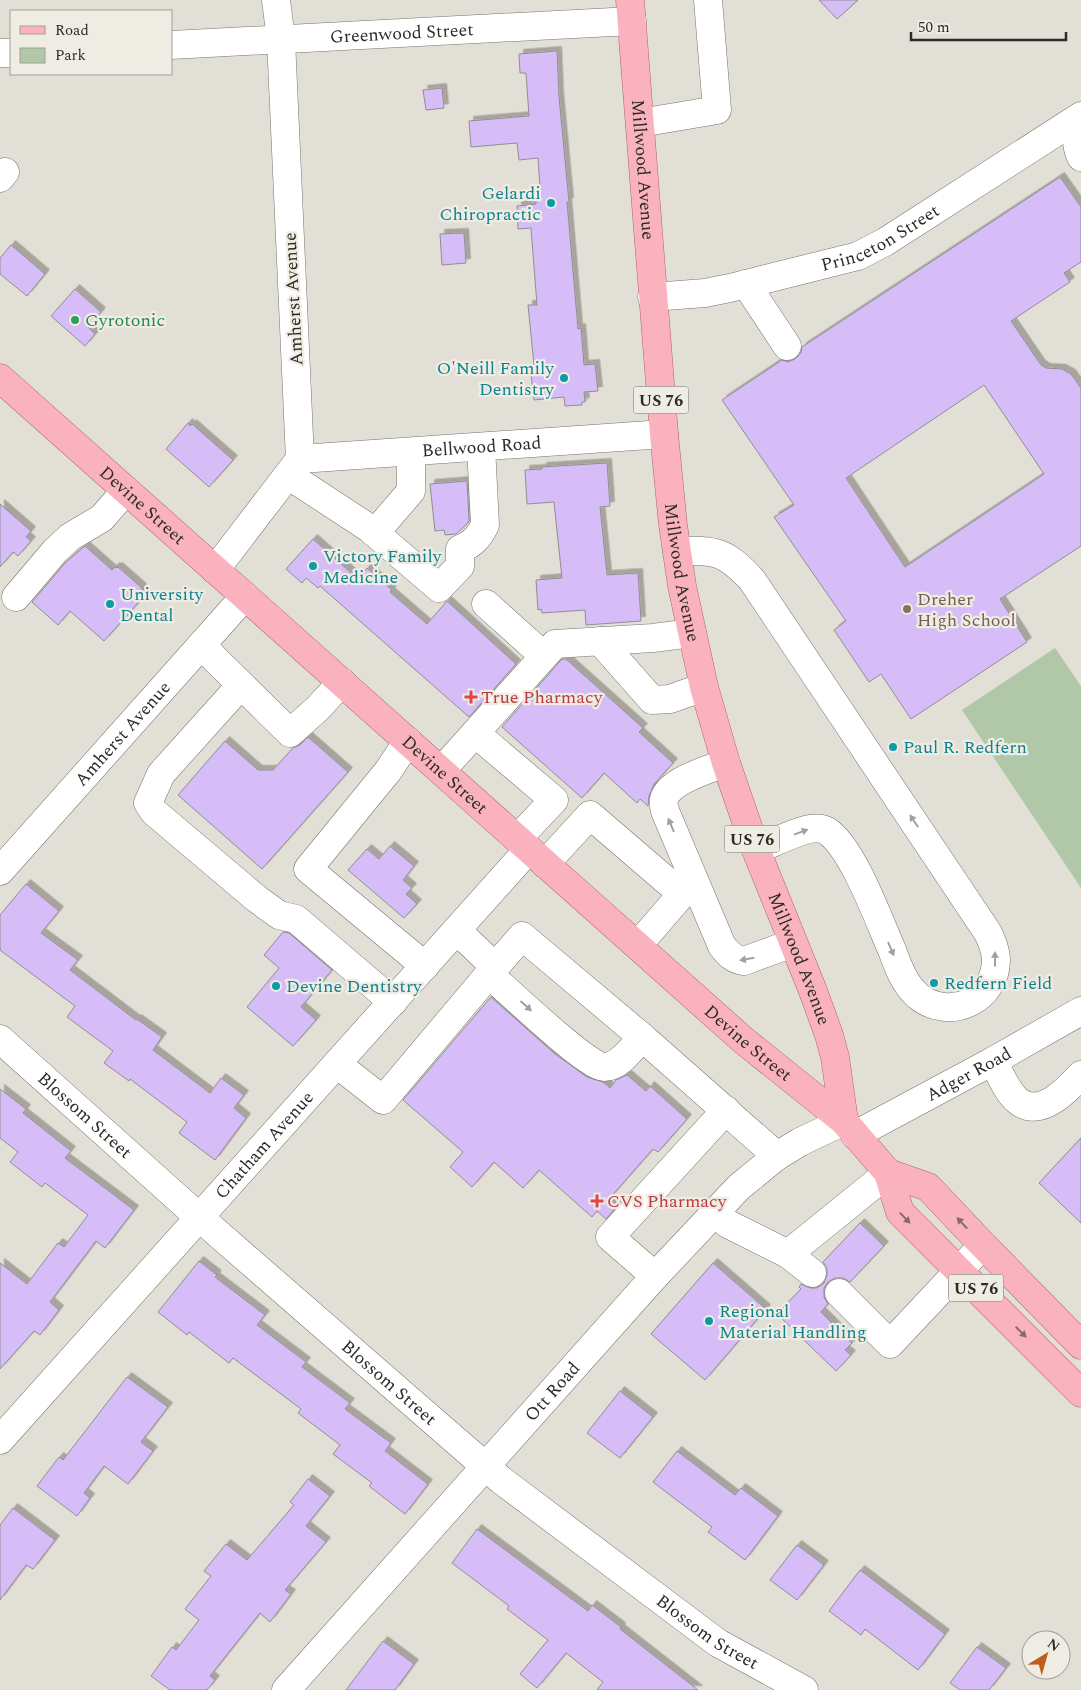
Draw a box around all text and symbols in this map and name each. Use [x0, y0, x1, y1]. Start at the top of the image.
legend [10, 10, 172, 75]
scale bar [911, 10, 1066, 42]
street label: Greenwood Street [329, 16, 474, 51]
text: 50 m [918, 16, 950, 39]
text: Road [55, 19, 89, 42]
text: Park [55, 44, 86, 67]
street label: Millwood Avenue [624, 98, 662, 241]
place label: Gelardi Chiropractic [439, 180, 541, 228]
marker: Gelardi Chiropractic [545, 197, 557, 209]
street label: Princeton Street [818, 197, 945, 279]
street label: Amherst Avenue [277, 232, 310, 366]
place label: Gyrotonic [85, 307, 165, 334]
marker: Gyrotonic [69, 314, 81, 326]
place label: O'Neill Family Dentistry [437, 355, 555, 403]
marker: O'Neill Family Dentistry [558, 372, 570, 384]
road number: US 76 [634, 386, 688, 414]
street label: Bellwood Road [421, 429, 542, 465]
street label: Devine Street [93, 459, 192, 551]
street label: Millwood Avenue [657, 502, 707, 645]
place label: Victory Family Medicine [323, 543, 443, 591]
marker: Victory Family Medicine [307, 560, 319, 572]
place label: University Dental [120, 581, 205, 629]
place label: Dreher High School [917, 586, 1016, 634]
marker: University Dental [104, 598, 116, 610]
marker: Dreher High School [901, 603, 913, 615]
street label: Amherst Avenue [68, 675, 177, 793]
place label: True Pharmacy [481, 684, 604, 711]
marker: True Pharmacy [465, 691, 477, 703]
street label: Devine Street [395, 729, 494, 821]
place label: Paul R. Redfern [903, 734, 1027, 761]
marker: Paul R. Redfern [887, 741, 899, 753]
one-way arrow [909, 814, 919, 827]
one-way arrow [667, 817, 675, 832]
road number: US 76 [724, 826, 780, 852]
one-way arrow [794, 828, 809, 835]
street label: Millwood Avenue [761, 888, 837, 1029]
one-way arrow [888, 942, 896, 956]
one-way arrow [991, 951, 999, 967]
one-way arrow [740, 955, 755, 963]
place label: Redfern Field [944, 970, 1052, 997]
place label: Devine Dentistry [286, 973, 423, 1000]
marker: Redfern Field [928, 977, 940, 989]
marker: Devine Dentistry [270, 980, 282, 992]
street label: Devine Street [698, 998, 798, 1088]
one-way arrow [519, 1000, 531, 1012]
street label: Adger Road [921, 1040, 1017, 1109]
street label: Blossom Street [31, 1066, 138, 1165]
street label: Chatham Avenue [209, 1085, 320, 1205]
place label: CVS Pharmacy [607, 1188, 728, 1215]
marker: CVS Pharmacy [591, 1195, 603, 1207]
one-way arrow [899, 1212, 911, 1224]
one-way arrow [956, 1217, 968, 1229]
road number: US 76 [948, 1275, 1004, 1302]
place label: Regional Material Handling [719, 1298, 867, 1346]
marker: Regional Material Handling [703, 1315, 715, 1327]
one-way arrow [1015, 1326, 1027, 1338]
street label: Blossom Street [335, 1334, 442, 1432]
street label: Ott Road [518, 1356, 587, 1428]
street label: Blossom Street [650, 1588, 763, 1677]
north arrow [1021, 1630, 1071, 1680]
text: N [1043, 1633, 1064, 1657]

